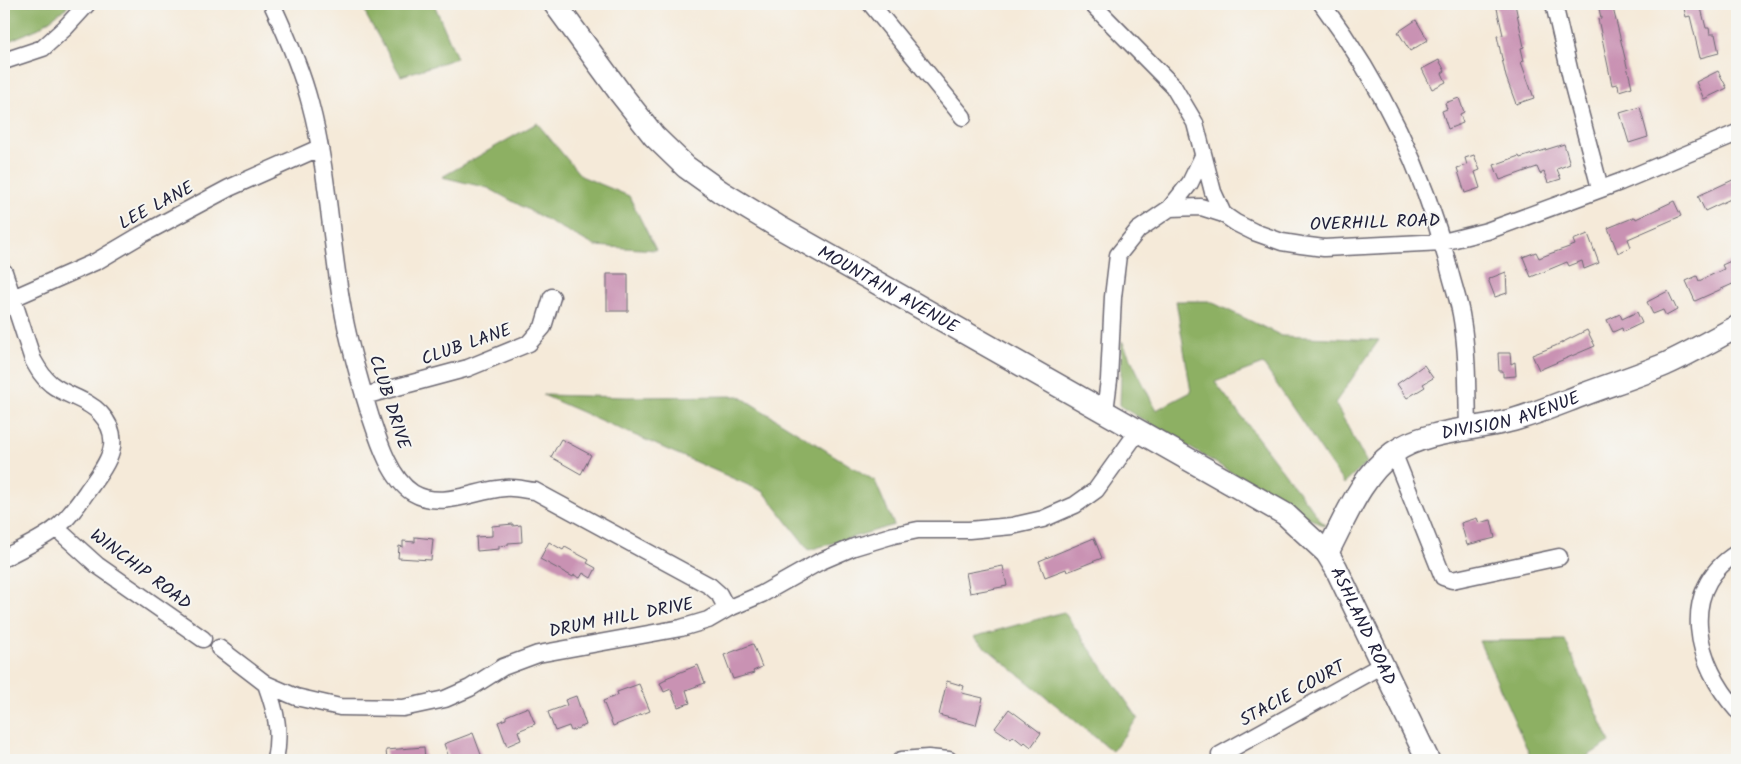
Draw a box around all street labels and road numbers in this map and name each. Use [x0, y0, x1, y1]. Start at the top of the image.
street label: LEE LANE [114, 174, 200, 238]
street label: OVERHILL ROAD [1309, 207, 1441, 240]
street label: MOUNTAIN AVENUE [812, 239, 964, 342]
street label: CLUB LANE [418, 316, 516, 374]
street label: CLUB DRIVE [360, 351, 418, 454]
street label: DIVISION AVENUE [1439, 384, 1585, 449]
street label: WINCHIP ROAD [83, 522, 198, 619]
street label: ASHLAND ROAD [1322, 562, 1403, 691]
street label: DRUM HILL DRIVE [547, 590, 696, 647]
street label: STACIE COURT [1235, 653, 1352, 735]

